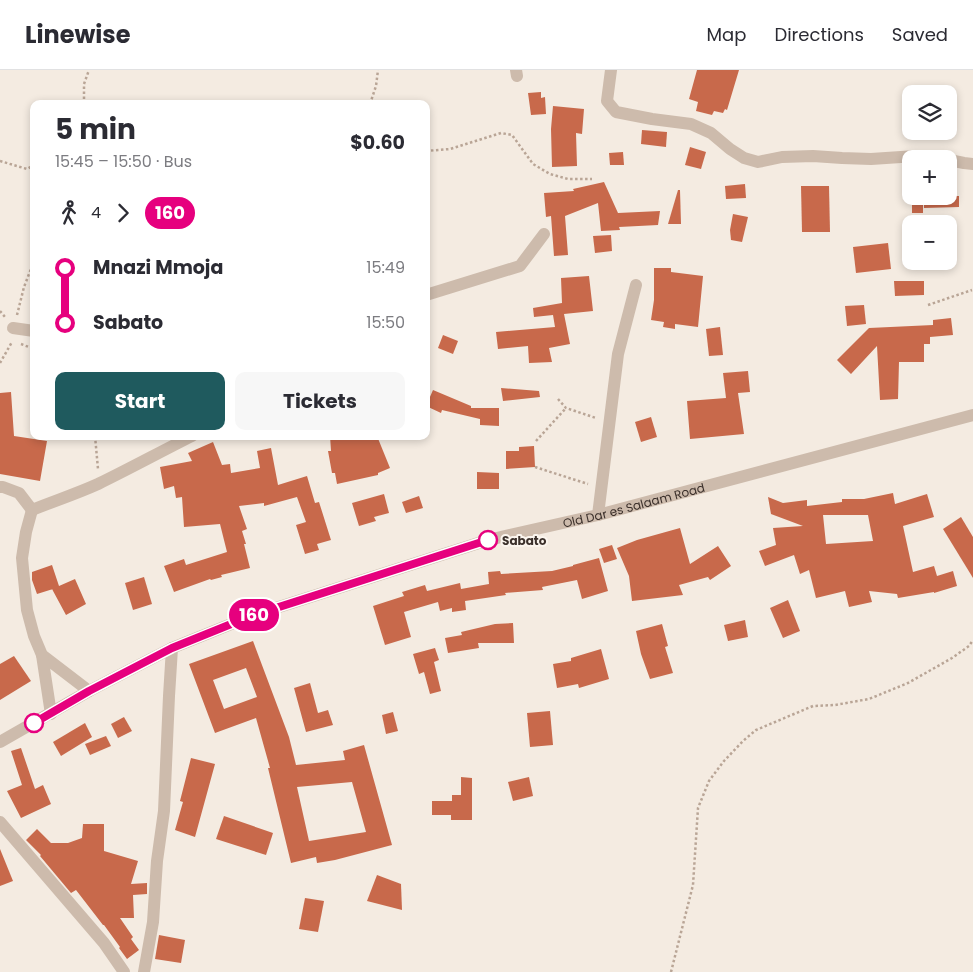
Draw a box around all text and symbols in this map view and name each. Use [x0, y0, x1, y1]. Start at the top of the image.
text: Linewise [25, 18, 131, 51]
text: Map [707, 22, 746, 47]
text: Directions [774, 22, 864, 47]
text: Saved [892, 22, 948, 47]
map controls [902, 85, 957, 270]
button: layers [902, 85, 957, 140]
text: 5 min [55, 110, 136, 149]
text: $0.60 [350, 129, 405, 156]
text: 15:45 – 15:50 · Bus [55, 150, 192, 173]
button: + [902, 150, 957, 205]
icon: walk [55, 199, 83, 227]
icon: forward [109, 199, 137, 227]
text: 160 [155, 200, 185, 225]
text: 4 [91, 201, 101, 224]
button: − [902, 215, 957, 270]
text: Mnazi Mmoja [93, 254, 223, 281]
text: 15:49 [366, 256, 405, 279]
text: Sabato [93, 309, 163, 336]
text: 15:50 [366, 311, 405, 334]
button: Start [55, 372, 225, 430]
button: Tickets [235, 372, 405, 430]
street label: Old Dar es Salaam Road [561, 478, 707, 531]
marker: Sabato [478, 530, 498, 550]
place label: Sabato [502, 532, 547, 549]
line badge: 160 [225, 599, 283, 631]
text: 160 [239, 602, 269, 627]
unlabelled marker [24, 713, 44, 733]

